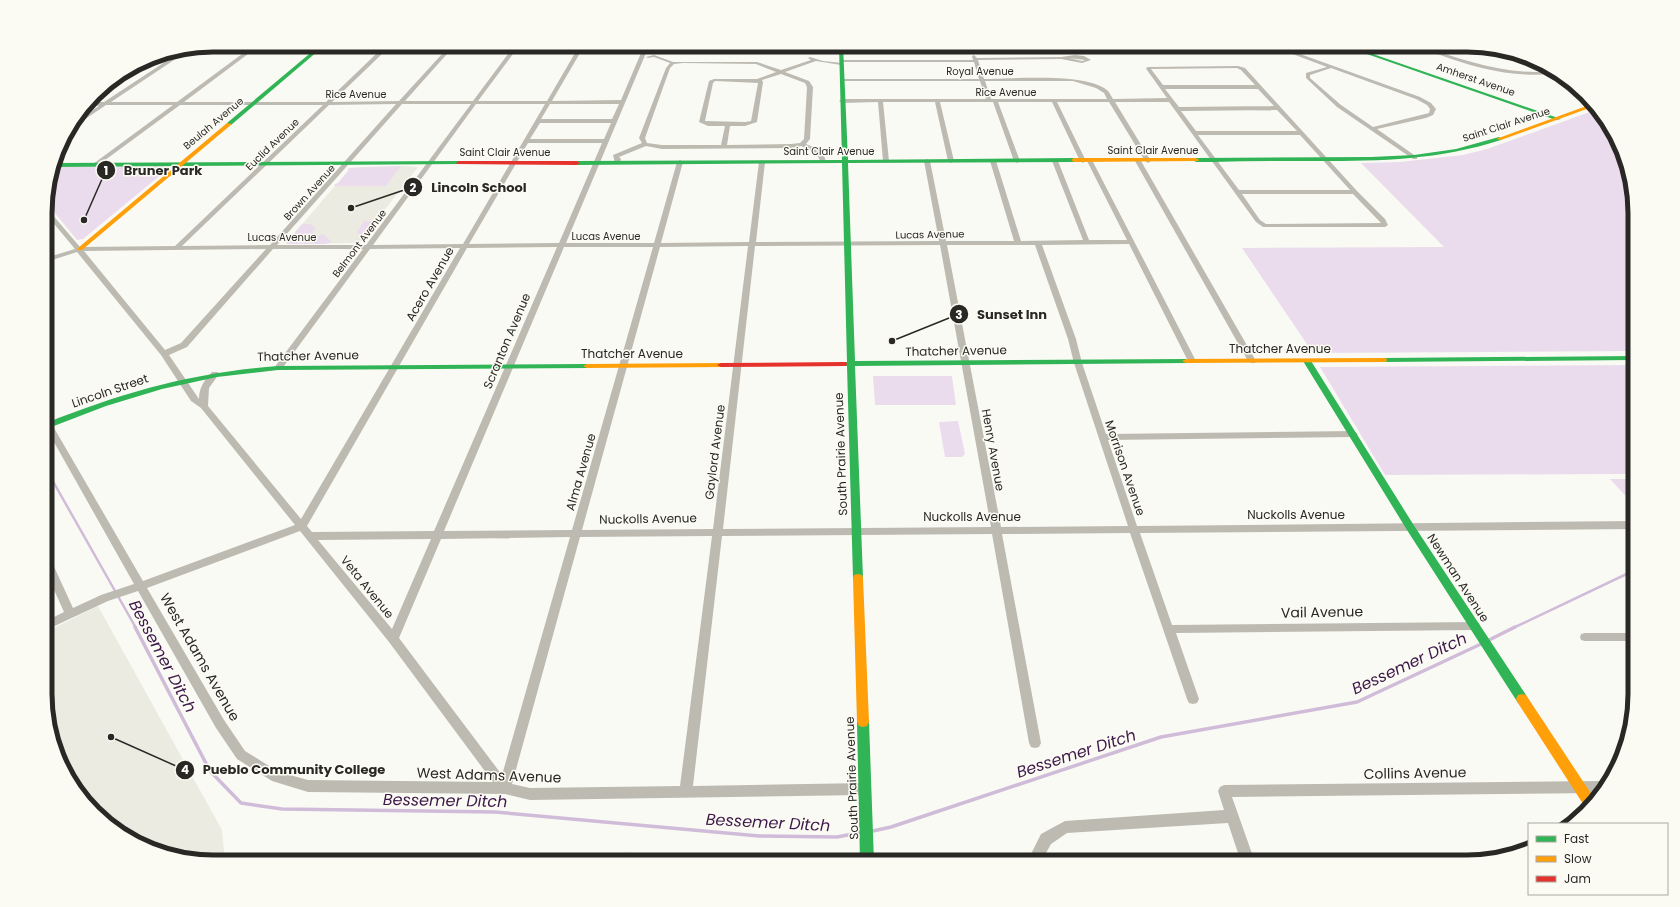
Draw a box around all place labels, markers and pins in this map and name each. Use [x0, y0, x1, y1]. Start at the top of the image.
callout: Bruner Park [96, 158, 210, 183]
callout: Lincoln School [403, 175, 534, 200]
callout: Sunset Inn [949, 302, 1055, 327]
callout: Pueblo Community College [175, 757, 394, 782]

